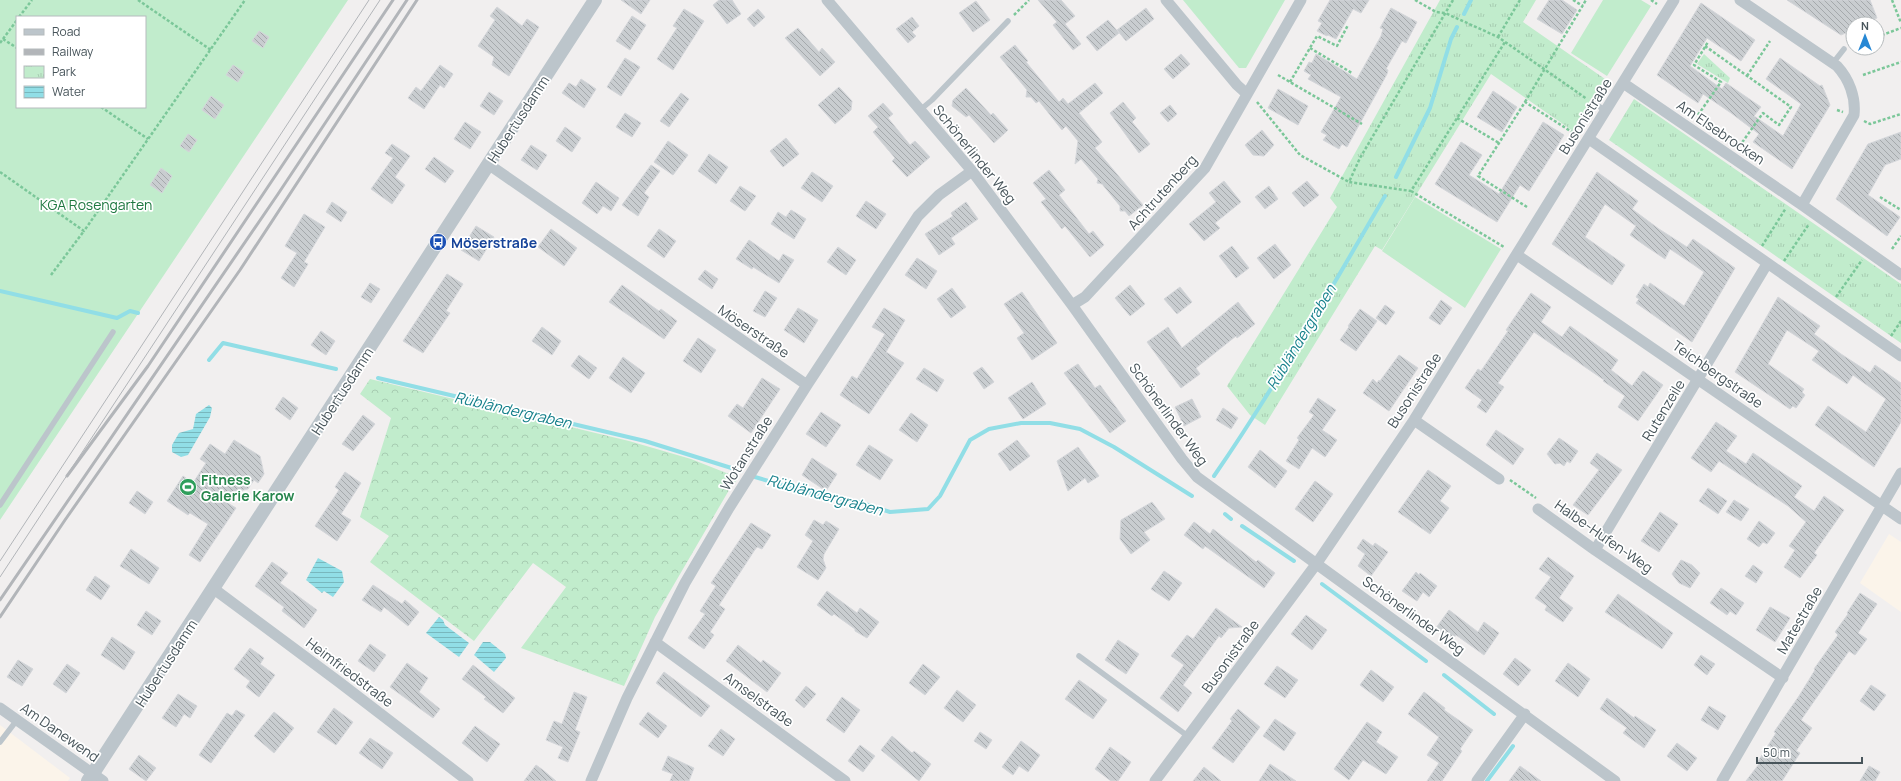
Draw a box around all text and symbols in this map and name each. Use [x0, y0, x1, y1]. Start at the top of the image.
legend [16, 16, 146, 108]
north arrow [1845, 16, 1885, 56]
text: N [1861, 18, 1869, 33]
text: Road [52, 23, 80, 40]
text: Railway [52, 43, 94, 60]
text: Park [52, 63, 77, 80]
street label: Hubertusdamm [483, 72, 553, 166]
street label: Busonistraße [1554, 74, 1616, 158]
text: Water [52, 83, 86, 100]
street label: Am Elsebrocken [1673, 95, 1769, 169]
street label: Schönerlinder Weg [929, 100, 1021, 208]
street label: Achtrutenberg [1123, 150, 1201, 234]
park label: KGA Rosengarten [40, 195, 152, 214]
bus stop icon: Möserstraße [428, 232, 448, 252]
place label: Möserstraße [451, 233, 537, 252]
water label: Rübländergraben [1261, 280, 1341, 394]
street label: Möserstraße [715, 300, 793, 362]
street label: Teichbergstraße [1669, 336, 1767, 412]
street label: Hubertusdamm [307, 344, 377, 438]
street label: Busonistraße [1383, 349, 1445, 431]
street label: Schönerlinder Weg [1125, 359, 1213, 469]
street label: Rutenzeile [1637, 376, 1689, 444]
water label: Rübländergraben [452, 386, 575, 434]
street label: Wotanstraße [716, 412, 776, 494]
water label: Rübländergraben [765, 469, 886, 521]
place label: Fitness Galerie Karow [201, 470, 295, 505]
sports icon: Fitness Galerie Karow [178, 477, 198, 497]
street label: Halbe-Hufen-Weg [1551, 495, 1657, 577]
street label: Schönerlinder Weg [1359, 571, 1469, 659]
street label: Matestraße [1772, 583, 1826, 657]
street label: Hubertusdamm [131, 616, 201, 710]
street label: Busonistraße [1197, 616, 1263, 696]
street label: Heimfriedstraße [302, 633, 398, 711]
street label: Amselstraße [720, 667, 798, 731]
street label: Am Danewend [17, 698, 103, 766]
scale bar [1757, 739, 1862, 765]
text: 50 m [1763, 744, 1790, 761]

